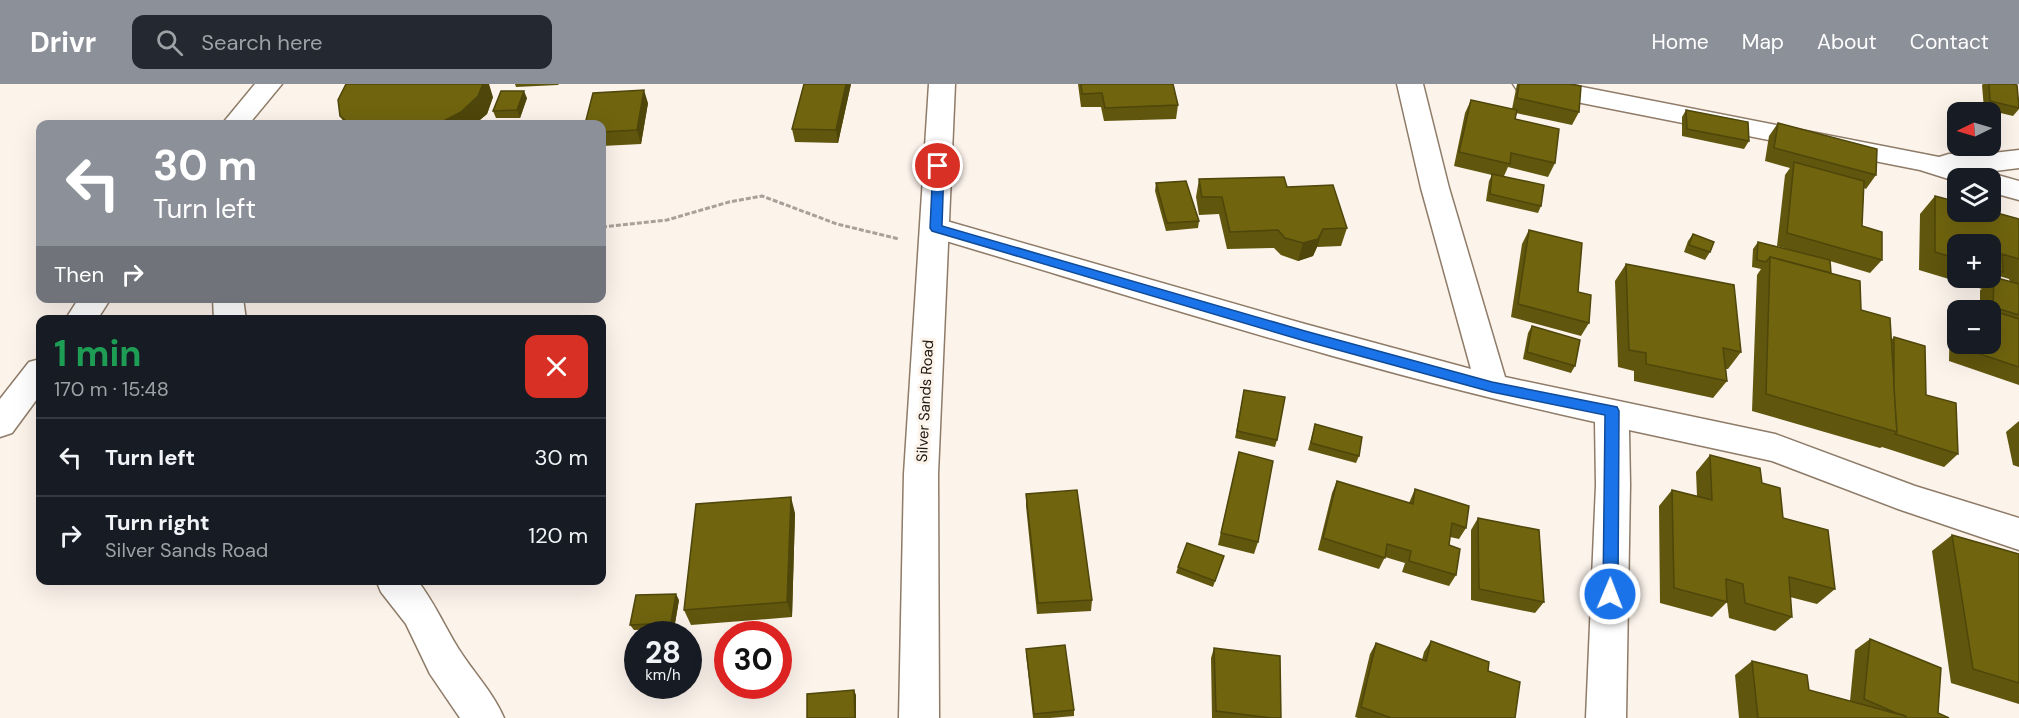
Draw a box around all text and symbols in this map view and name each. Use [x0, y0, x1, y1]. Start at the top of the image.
search box [132, 15, 552, 69]
text: Drivr [30, 24, 96, 61]
icon: search [153, 26, 186, 59]
text: Search here [201, 28, 323, 57]
text: Home [1651, 28, 1709, 56]
text: Map [1742, 28, 1784, 56]
text: About [1817, 28, 1877, 56]
text: Contact [1910, 28, 1989, 56]
north arrow [1947, 102, 2001, 156]
map controls [1947, 102, 2001, 354]
text: 30 m [153, 138, 257, 193]
pin [912, 140, 963, 191]
icon: left [54, 144, 132, 222]
icon: arrive [921, 149, 954, 182]
button: layers [1947, 168, 2001, 222]
text: Turn left [153, 191, 256, 226]
button: + [1947, 234, 2001, 288]
icon: right [116, 258, 149, 291]
text: Then [54, 260, 104, 289]
button: − [1947, 300, 2001, 354]
text: 1 min [54, 330, 142, 377]
button: close [525, 335, 588, 398]
street label: Silver Sands Road [912, 339, 938, 463]
text: 170 m · 15:48 [54, 376, 169, 402]
icon: left [54, 441, 87, 474]
text: Turn left [105, 443, 195, 472]
text: 30 m [534, 443, 588, 472]
text: Turn right [105, 508, 210, 537]
icon: right [54, 519, 87, 552]
text: 120 m [528, 521, 588, 550]
text: Silver Sands Road [105, 537, 268, 563]
position arrow [1578, 562, 1642, 626]
speed limit sign: 30 [714, 621, 792, 699]
text: 28 [645, 633, 681, 672]
text: km/h [645, 665, 681, 685]

